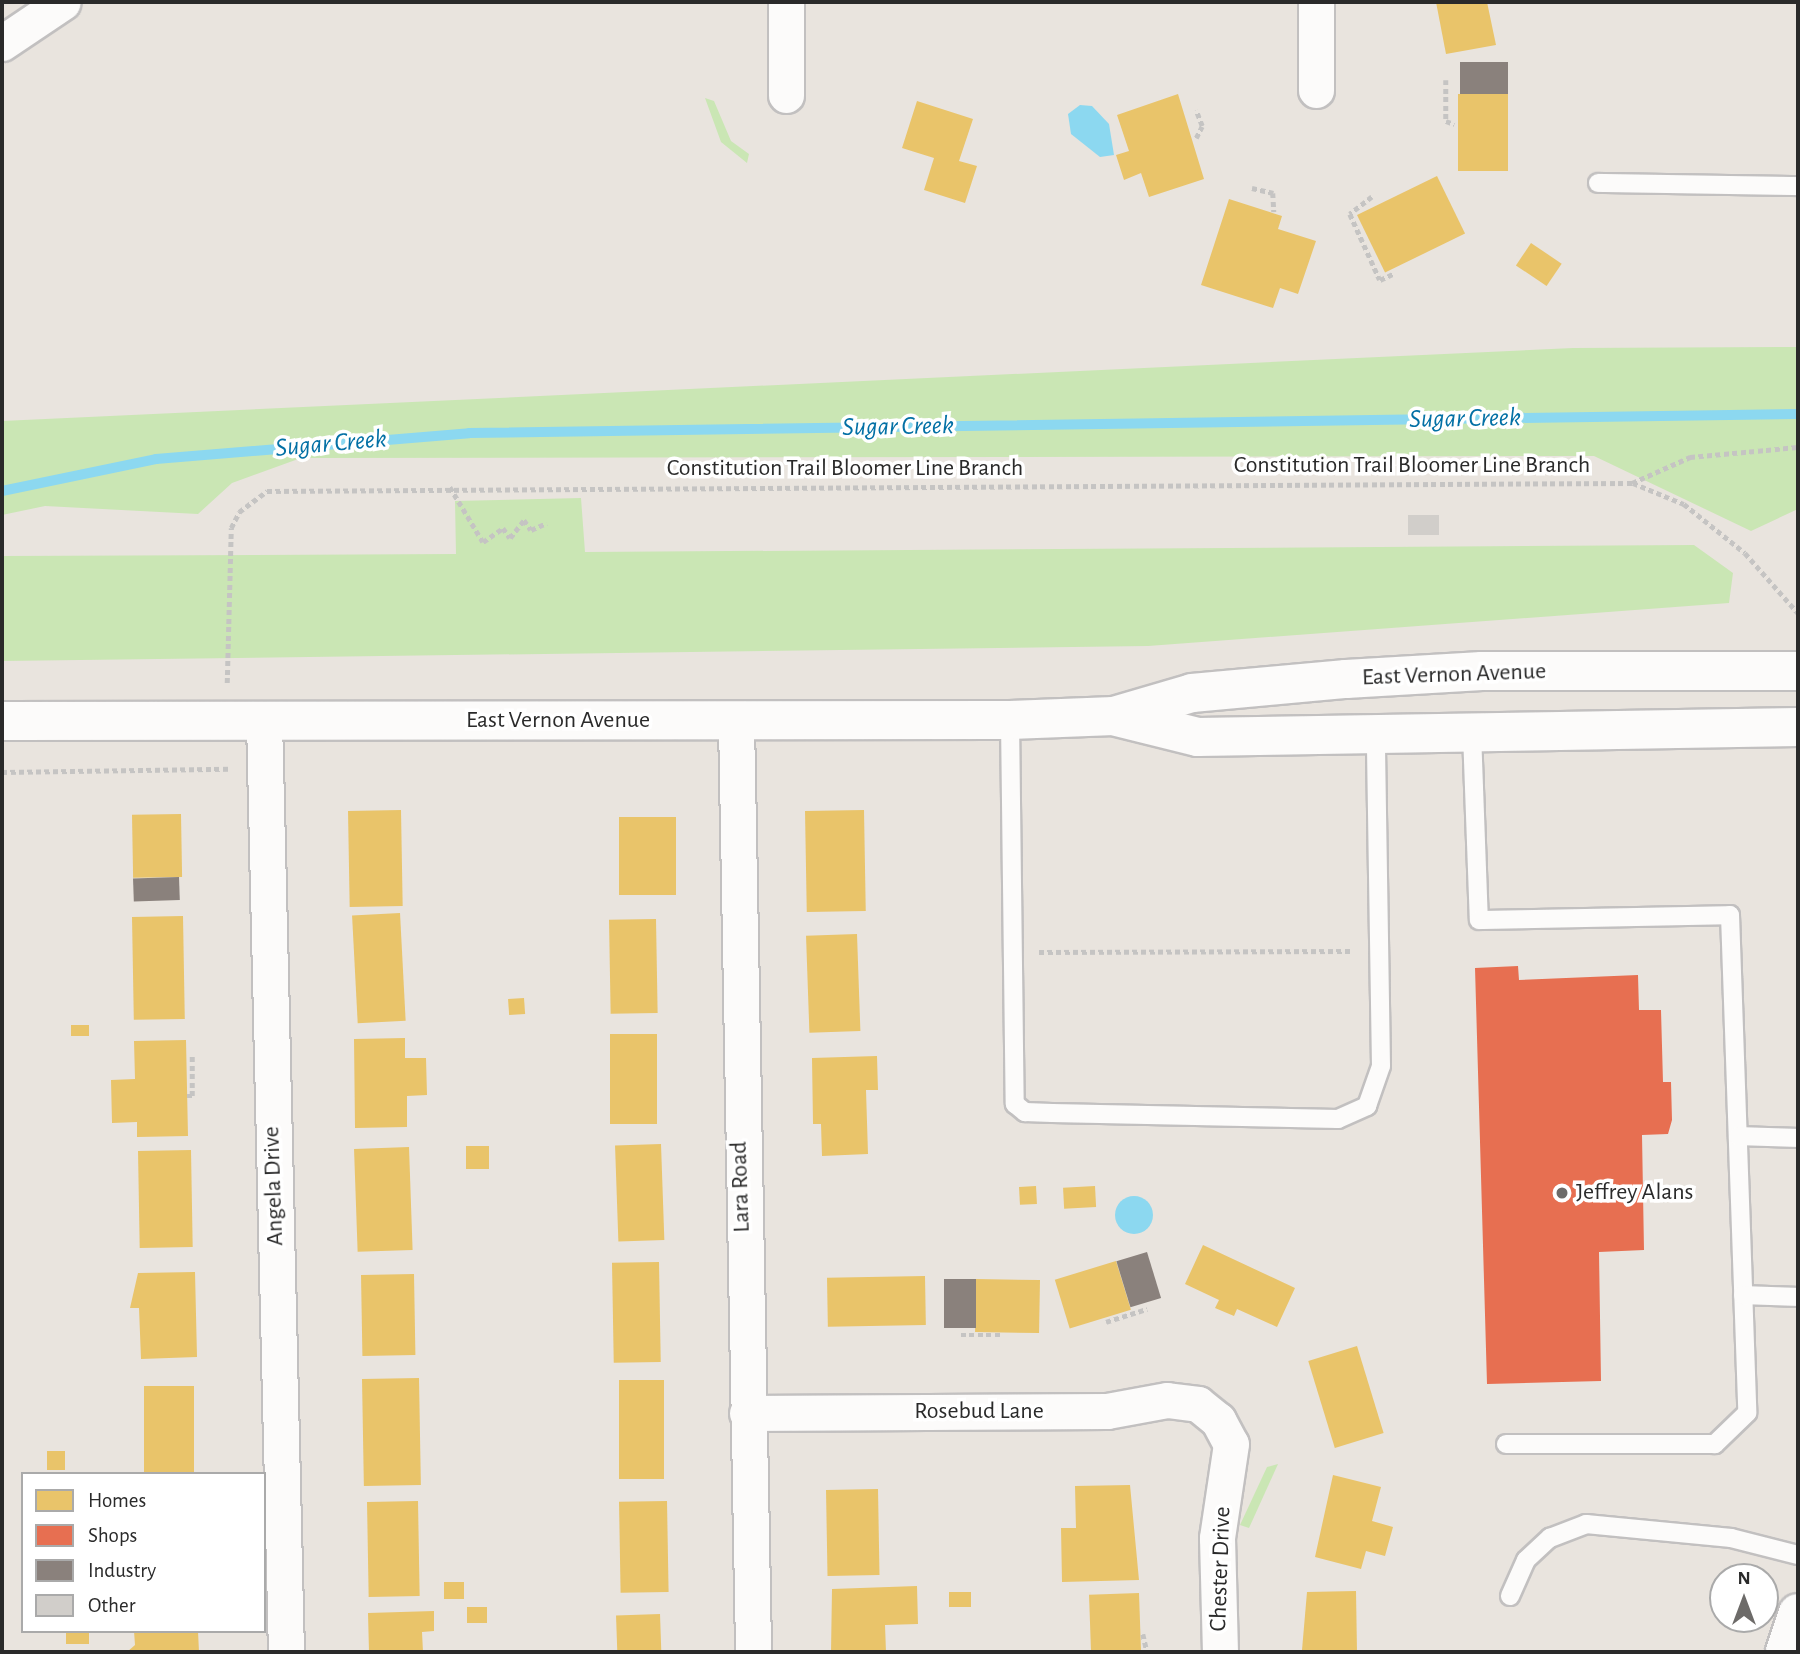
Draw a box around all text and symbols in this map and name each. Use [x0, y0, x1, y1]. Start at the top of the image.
water label: Sugar Creek [1409, 402, 1521, 436]
water label: Sugar Creek [842, 410, 954, 444]
water label: Sugar Creek [274, 424, 388, 464]
street label: Constitution Trail Bloomer Line Branch [1234, 452, 1590, 480]
street label: Constitution Trail Bloomer Line Branch [667, 455, 1023, 483]
street label: East Vernon Avenue [1361, 657, 1547, 693]
street label: East Vernon Avenue [466, 707, 650, 735]
street label: Angela Drive [258, 1126, 290, 1246]
street label: Lara Road [725, 1141, 757, 1233]
place label: Jeffrey Alans [1576, 1179, 1693, 1207]
marker: Jeffrey Alans [1554, 1185, 1570, 1201]
street label: Rosebud Lane [914, 1398, 1044, 1426]
legend [21, 1472, 266, 1633]
text: Homes [88, 1490, 146, 1511]
street label: Chester Drive [1204, 1506, 1238, 1632]
text: Shops [88, 1525, 137, 1546]
text: Industry [88, 1560, 156, 1581]
north arrow [1709, 1563, 1779, 1633]
text: N [1737, 1569, 1751, 1588]
text: Other [88, 1595, 135, 1616]

